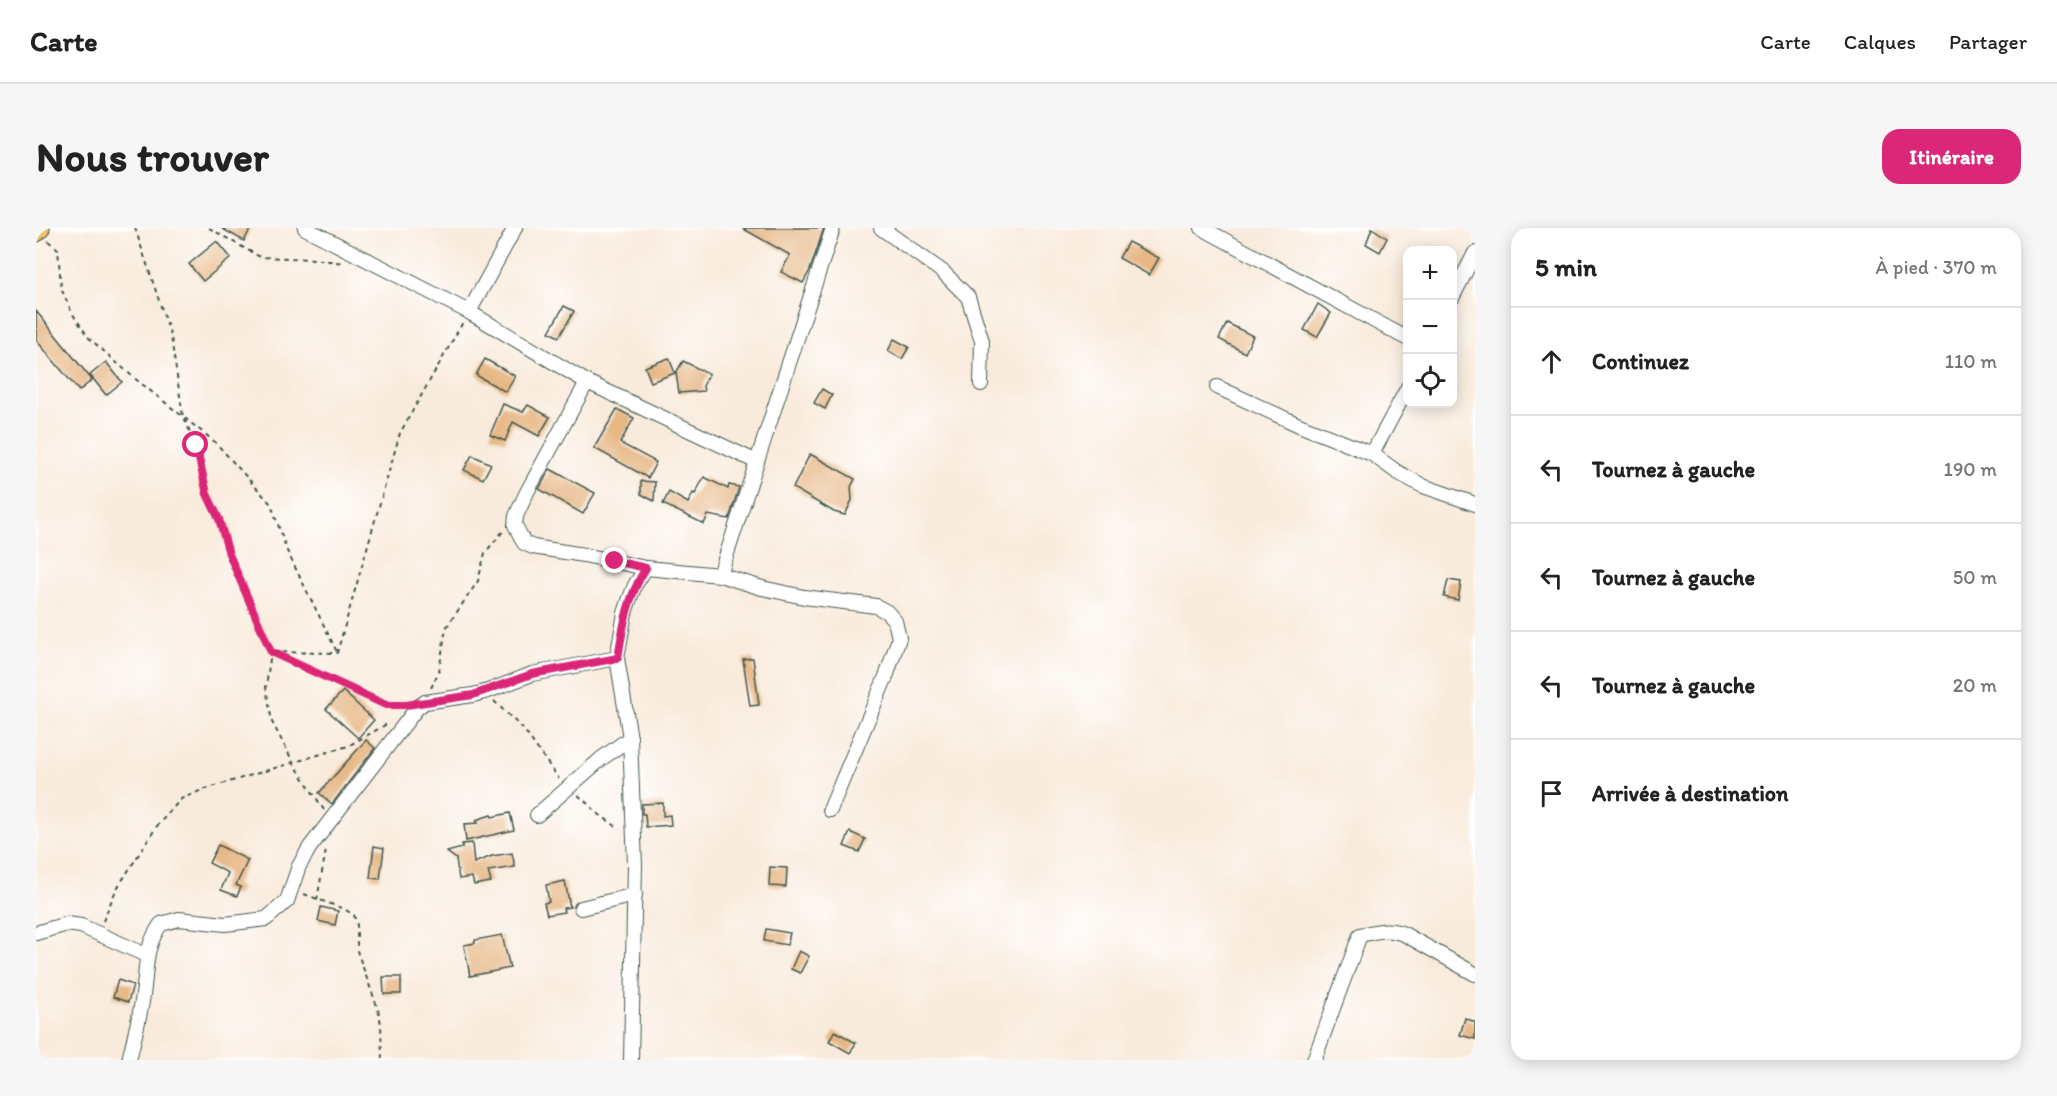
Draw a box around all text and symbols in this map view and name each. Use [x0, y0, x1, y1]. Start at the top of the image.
text: Carte [30, 24, 97, 58]
text: Carte [1760, 29, 1811, 54]
text: Calques [1844, 29, 1916, 54]
text: Partager [1949, 29, 2027, 54]
button: Itinéraire [1882, 129, 2021, 184]
text: Nous trouver [36, 131, 269, 182]
map controls [1403, 246, 1457, 408]
button: + [1403, 246, 1457, 300]
text: 5 min [1535, 251, 1597, 283]
text: À pied · 370 m [1876, 255, 1997, 279]
button: − [1403, 300, 1457, 354]
icon: ahead [1535, 345, 1568, 378]
text: Continuez [1592, 348, 1689, 375]
text: 110 m [1945, 349, 1997, 373]
button: locate [1403, 354, 1457, 408]
route start [182, 431, 208, 457]
icon: left [1535, 453, 1568, 486]
text: Tournez à gauche [1592, 456, 1755, 483]
text: 190 m [1944, 457, 1997, 481]
route end [601, 547, 627, 573]
icon: left [1535, 561, 1568, 594]
text: Tournez à gauche [1592, 564, 1755, 591]
text: 50 m [1953, 565, 1997, 589]
icon: left [1535, 669, 1568, 702]
text: Tournez à gauche [1592, 672, 1755, 699]
text: 20 m [1953, 673, 1997, 697]
icon: arrive [1535, 777, 1568, 810]
text: Arrivée à destination [1592, 780, 1788, 807]

